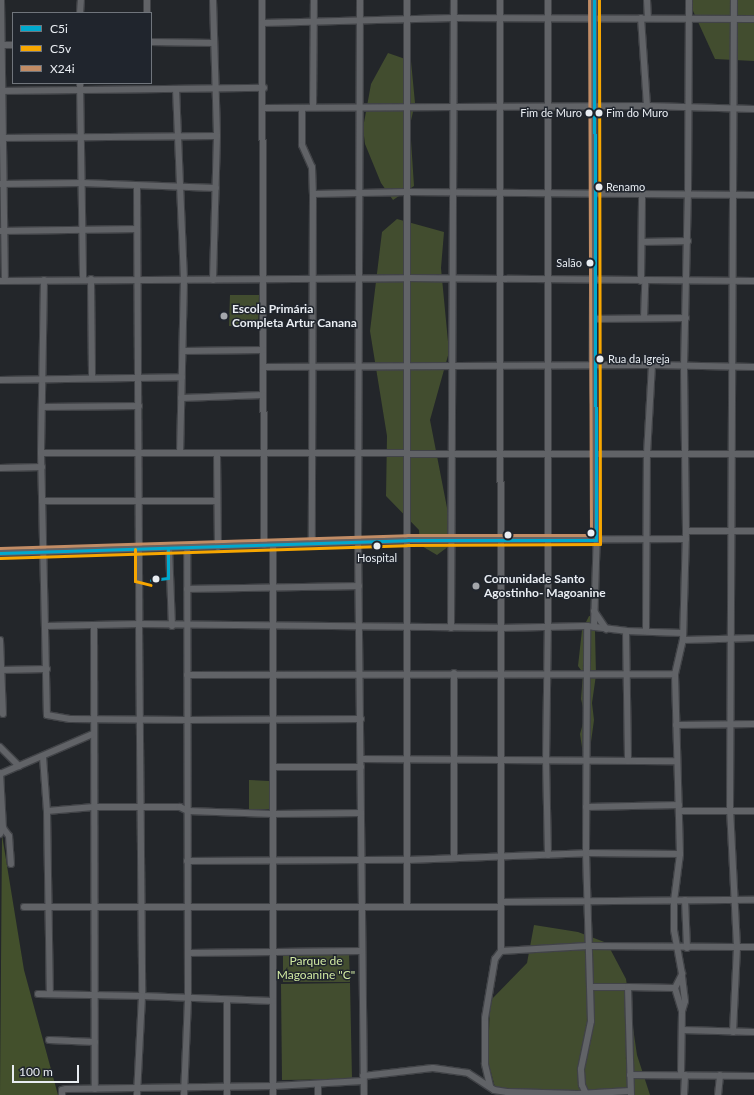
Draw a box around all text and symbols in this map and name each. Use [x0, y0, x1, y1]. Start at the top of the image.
legend [12, 12, 152, 84]
text: C5i [50, 21, 68, 36]
text: C5v [50, 41, 71, 56]
text: X24i [50, 61, 75, 76]
place label: Fim de Muro [520, 106, 582, 120]
place label: Fim do Muro [606, 106, 668, 120]
marker: Fim de Muro [584, 108, 594, 118]
marker: Fim do Muro [594, 108, 604, 118]
place label: Renamo [606, 180, 645, 194]
marker: Renamo [594, 182, 604, 192]
place label: Salão [556, 256, 582, 270]
marker: Salão [585, 258, 595, 268]
place label: Escola Primária Completa Artur Canana [232, 302, 358, 330]
marker: Escola Primária Completa Artur Canana [219, 311, 229, 321]
place label: Rua da Igreja [608, 352, 670, 366]
marker: Rua da Igreja [595, 354, 605, 364]
unlabelled marker [586, 528, 596, 538]
unlabelled marker [503, 530, 513, 540]
marker: Hospital [372, 541, 382, 551]
place label: Hospital [357, 551, 397, 565]
place label: Comunidade Santo Agostinho- Magoanine [484, 572, 606, 600]
unlabelled marker [151, 574, 161, 584]
marker: Comunidade Santo Agostinho- Magoanine [471, 581, 481, 591]
park label: Parque de Magoanine "C" [277, 954, 355, 982]
scale bar [14, 1057, 81, 1083]
text: 100 m [19, 1064, 53, 1079]

